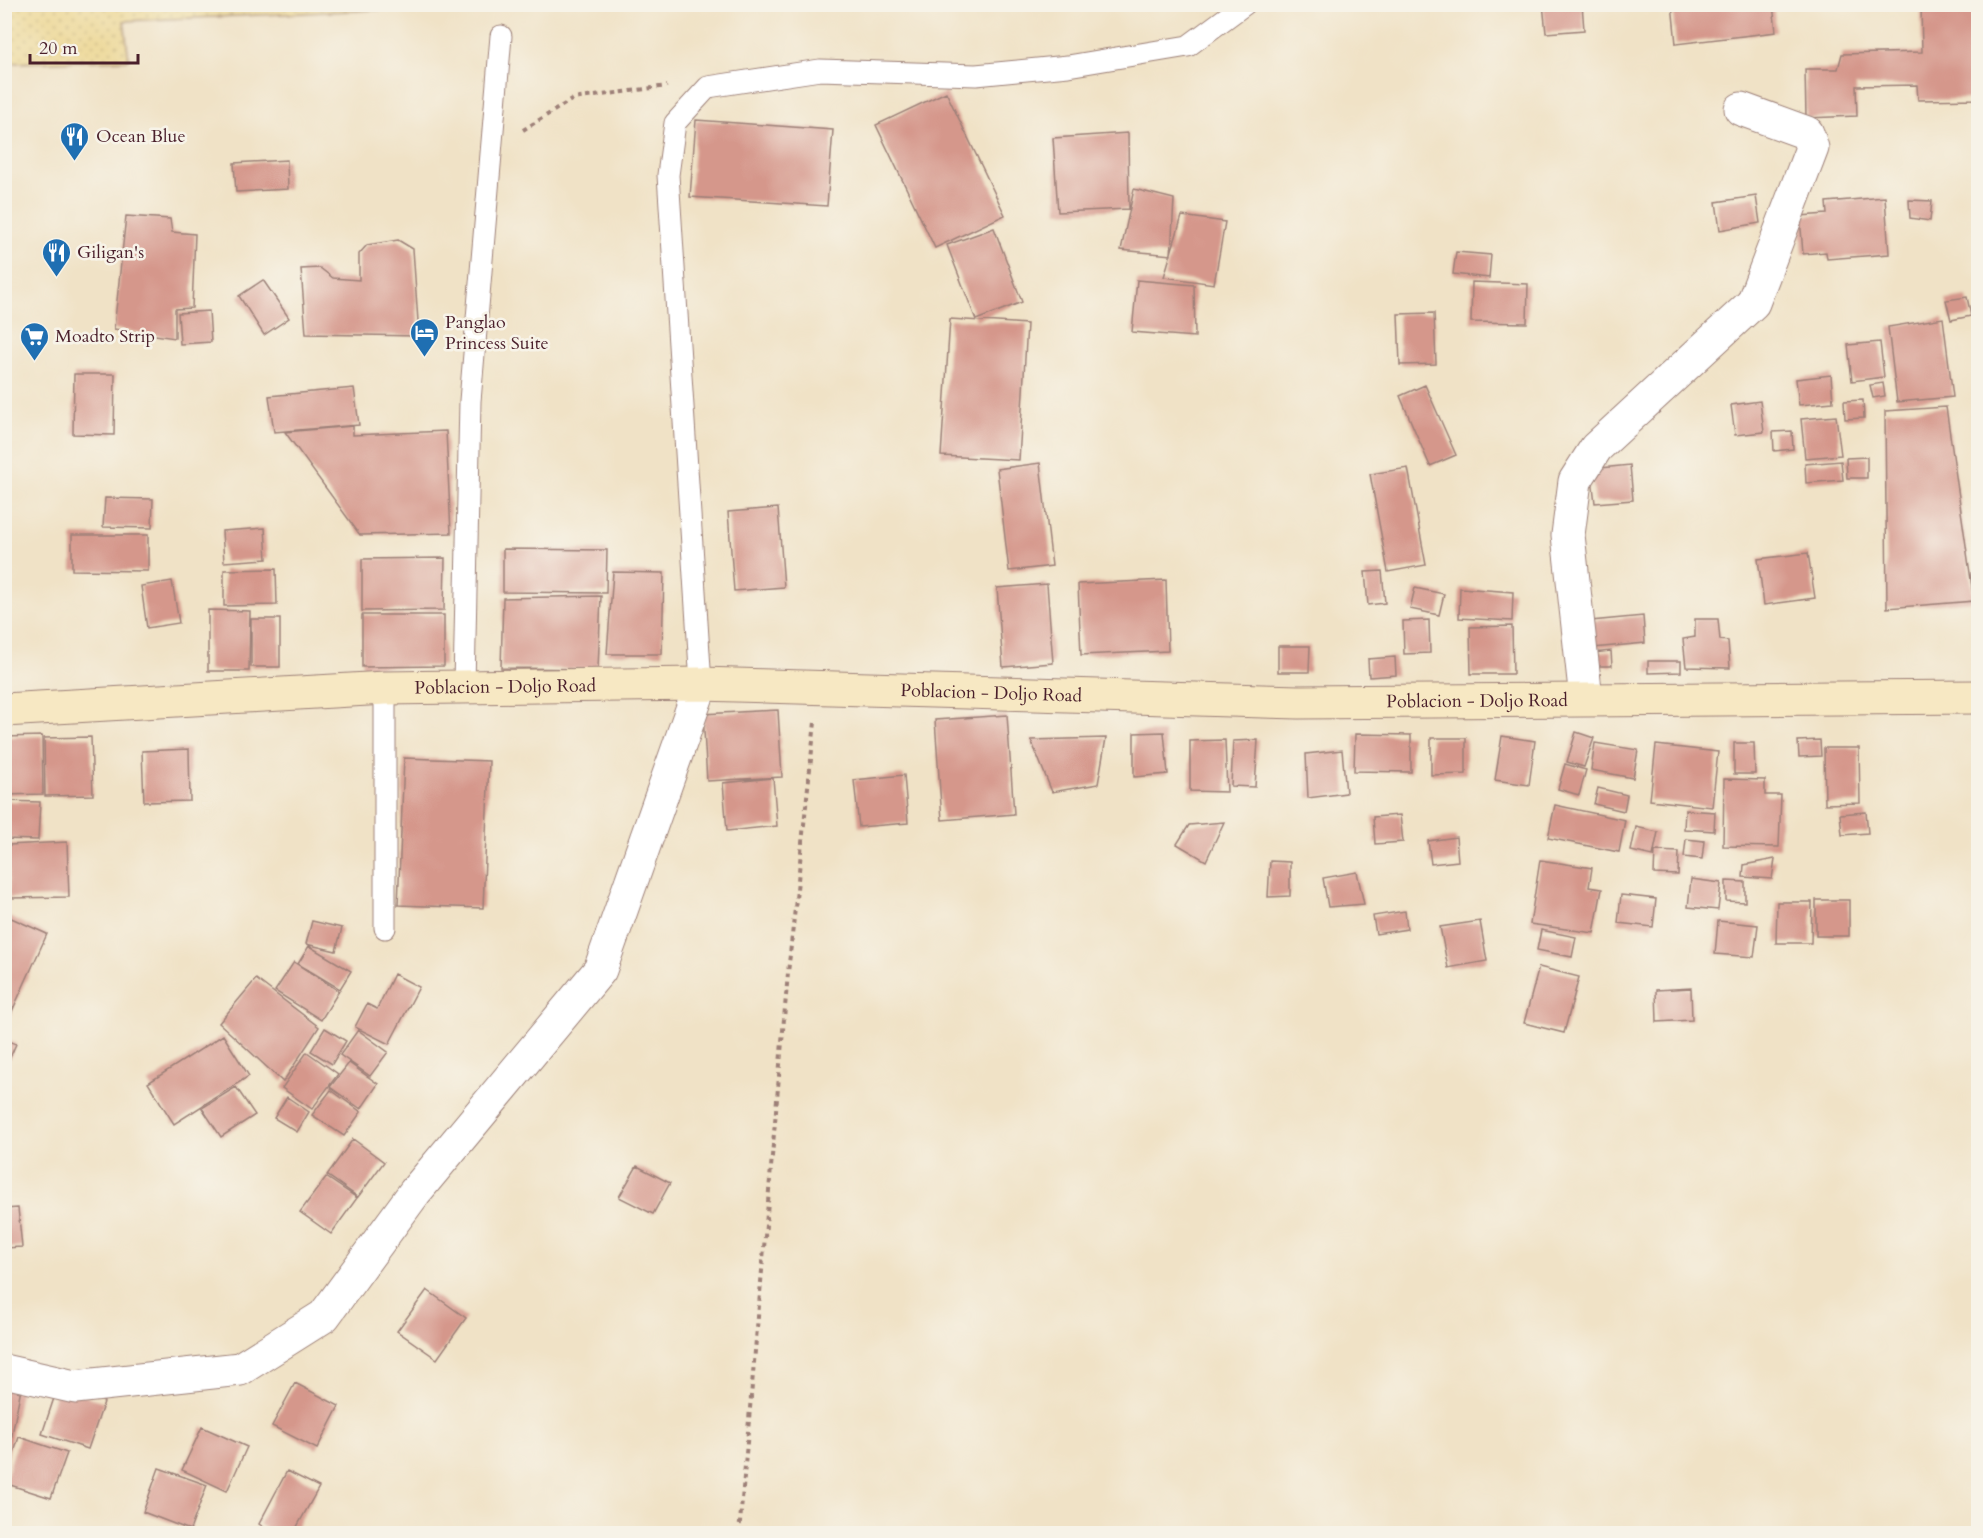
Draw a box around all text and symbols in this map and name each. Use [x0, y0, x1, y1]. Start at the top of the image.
scale bar [30, 27, 138, 65]
text: 20 m [39, 36, 78, 61]
restaurant icon: Ocean Blue [59, 120, 91, 162]
place label: Ocean Blue [96, 124, 186, 149]
restaurant icon: Giligan's [40, 236, 72, 278]
place label: Giligan's [77, 240, 144, 265]
place label: Panglao Princess Suite [445, 310, 549, 356]
hotel icon: Panglao Princess Suite [408, 316, 440, 358]
supermarket icon: Moadto Strip [18, 320, 50, 362]
place label: Moadto Strip [55, 324, 155, 349]
street label: Poblacion - Doljo Road [414, 673, 597, 701]
street label: Poblacion - Doljo Road [900, 678, 1083, 708]
street label: Poblacion - Doljo Road [1386, 688, 1568, 714]

